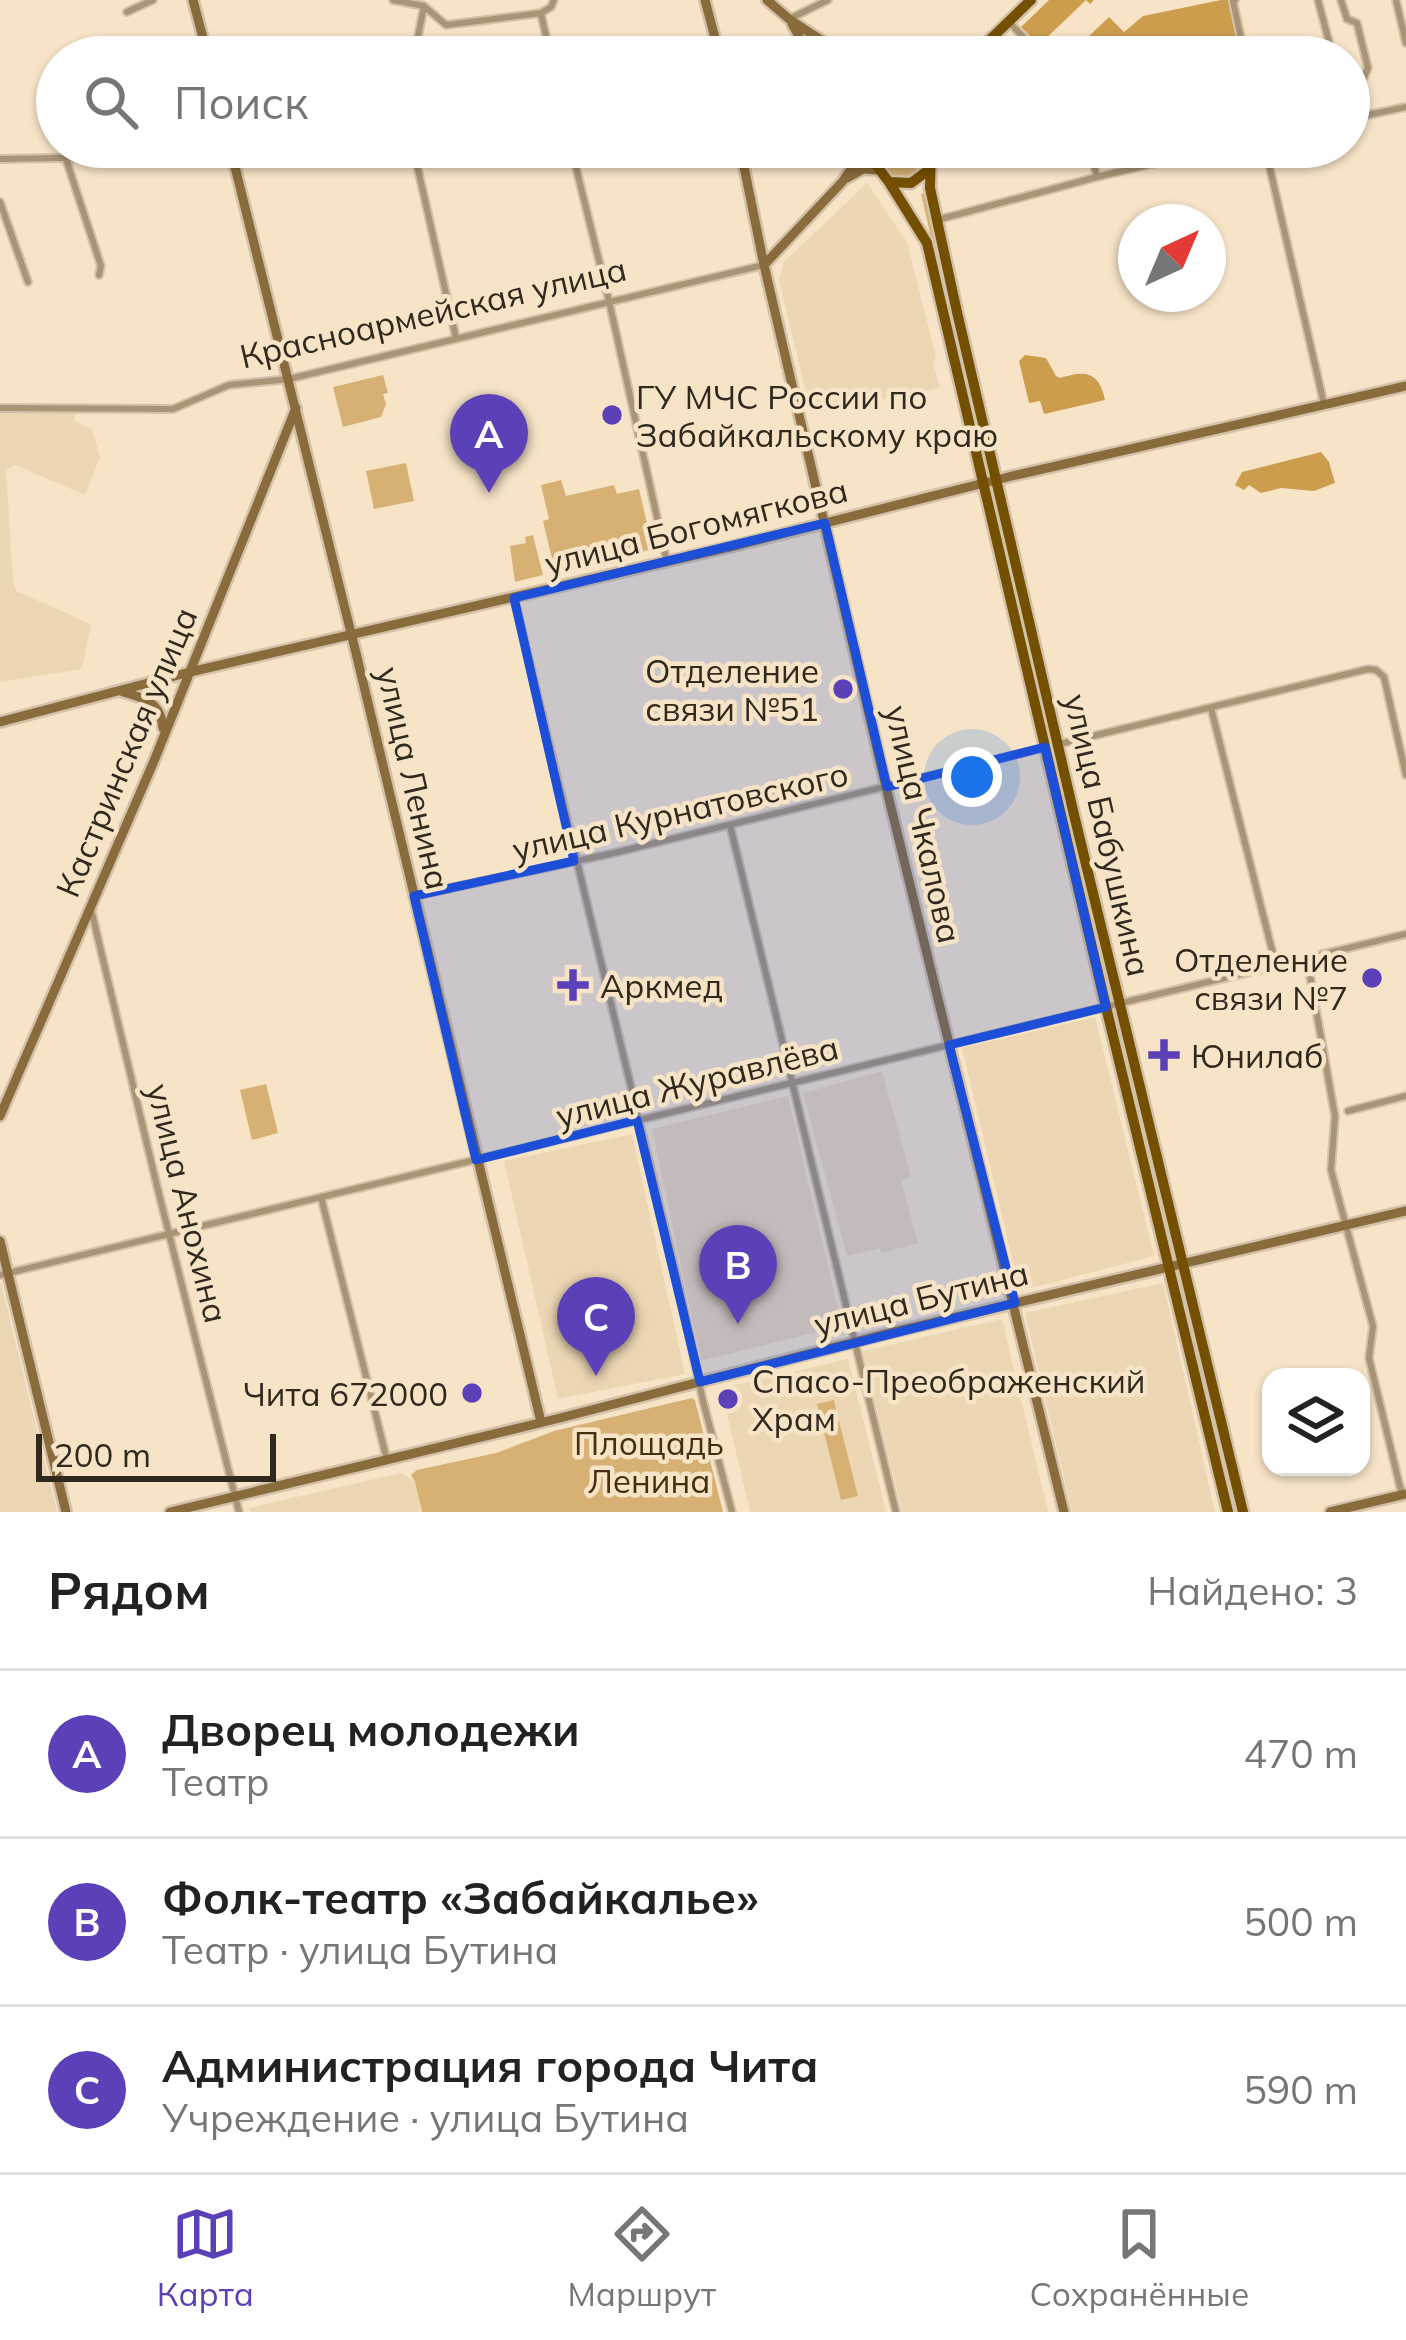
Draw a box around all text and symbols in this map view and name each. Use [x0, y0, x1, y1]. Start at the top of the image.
search box [36, 36, 1370, 168]
icon: search [78, 69, 144, 135]
text: Поиск [174, 74, 308, 130]
north arrow [1118, 204, 1226, 312]
street label: Красноармейская улица [236, 248, 630, 376]
place label: ГУ МЧС России по Забайкальскому краю [636, 376, 998, 455]
pin: A [450, 394, 528, 493]
marker: ГУ МЧС России по Забайкальскому краю [599, 402, 625, 428]
street label: улица Богомягкова [540, 469, 852, 583]
street label: Кастринская улица [46, 601, 206, 903]
place label: Отделение связи №51 [645, 650, 819, 729]
street label: улица Ленина [368, 663, 460, 893]
marker: Отделение связи №51 [830, 676, 856, 702]
street label: улица Бабушкина [1056, 690, 1160, 980]
street label: улица Чкалова [877, 701, 971, 947]
your location [942, 747, 1002, 807]
street label: улица Курнатовского [508, 752, 852, 870]
place label: Отделение связи №7 [1174, 939, 1348, 1018]
place label: Аркмед [600, 965, 723, 1006]
marker: Отделение связи №7 [1359, 965, 1385, 991]
marker: Аркмед [557, 969, 589, 1001]
street label: улица Журавлёва [552, 1026, 842, 1136]
place label: Юнилаб [1191, 1035, 1323, 1076]
marker: Юнилаб [1148, 1039, 1180, 1071]
street label: улица Анохина [138, 1079, 238, 1327]
pin: B [699, 1225, 777, 1324]
street label: улица Бутина [810, 1252, 1032, 1344]
pin: C [557, 1277, 635, 1376]
place label: Спасо-Преображенский Храм [752, 1360, 1145, 1439]
map controls [1262, 1368, 1370, 1476]
button: layers [1262, 1368, 1370, 1476]
place label: Чита 672000 [243, 1373, 448, 1414]
marker: Чита 672000 [459, 1380, 485, 1406]
marker: Спасо-Преображенский Храм [715, 1386, 741, 1412]
park label: Площадь Ленина [574, 1422, 724, 1501]
scale bar [36, 1428, 276, 1481]
text: 200 m [54, 1434, 151, 1475]
text: Рядом [48, 1558, 210, 1622]
text: Найдено: 3 [1147, 1566, 1358, 1615]
text: Дворец молодежи [162, 1701, 580, 1757]
text: A [72, 1729, 102, 1778]
text: 470 m [1243, 1729, 1358, 1778]
text: Театр [162, 1757, 270, 1806]
text: Фолк-театр «Забайкалье» [162, 1869, 759, 1925]
text: B [74, 1897, 100, 1946]
text: 500 m [1243, 1897, 1358, 1946]
text: Театр · улица Бутина [162, 1925, 558, 1974]
text: Администрация города Чита [162, 2037, 819, 2093]
text: C [74, 2065, 100, 2114]
text: 590 m [1243, 2065, 1358, 2114]
text: Учреждение · улица Бутина [162, 2093, 689, 2142]
tab: Карта [157, 2201, 254, 2314]
tab: Маршрут [568, 2201, 716, 2314]
tab: Сохранённые [1030, 2201, 1249, 2314]

